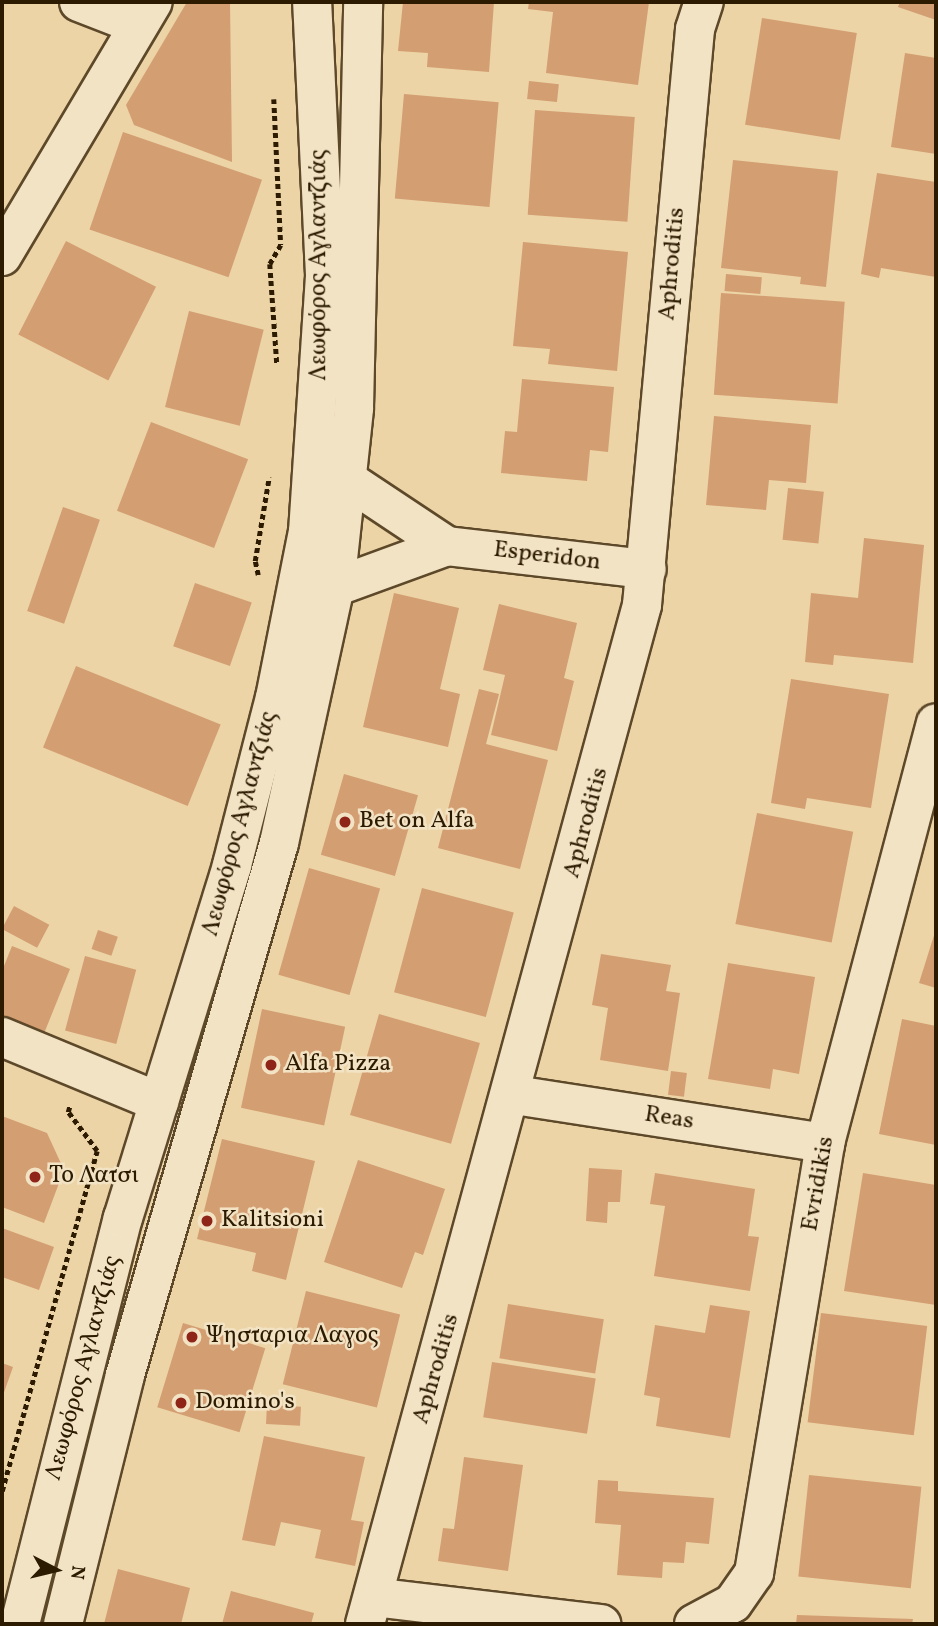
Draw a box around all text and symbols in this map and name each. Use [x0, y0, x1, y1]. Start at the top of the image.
street label: Λεωφόρος Αγλαντζιάς [306, 149, 334, 381]
street label: Aphroditis [654, 206, 692, 322]
street label: Esperidon [492, 536, 602, 578]
street label: Λεωφόρος Αγλαντζιάς [197, 708, 285, 940]
street label: Aphroditis [558, 765, 616, 881]
place label: Bet on Alfa [359, 808, 475, 836]
marker: Bet on Alfa [337, 814, 353, 830]
place label: Alfa Pizza [285, 1051, 391, 1079]
marker: Alfa Pizza [263, 1057, 279, 1073]
street label: Reas [642, 1101, 696, 1137]
street label: Evridikis [797, 1134, 841, 1234]
place label: Το Λατσι [49, 1163, 139, 1191]
marker: Το Λατσι [27, 1169, 43, 1185]
place label: Kalitsioni [221, 1207, 324, 1235]
marker: Kalitsioni [199, 1213, 215, 1229]
street label: Λεωφόρος Αγλαντζιάς [40, 1252, 128, 1484]
street label: Aphroditis [408, 1311, 466, 1427]
place label: Ψησταρια Λαγος [206, 1323, 379, 1351]
marker: Ψησταρια Λαγος [184, 1329, 200, 1345]
place label: Domino's [195, 1389, 295, 1417]
marker: Domino's [173, 1395, 189, 1411]
north arrow [21, 1535, 91, 1605]
text: N [63, 1564, 91, 1581]

